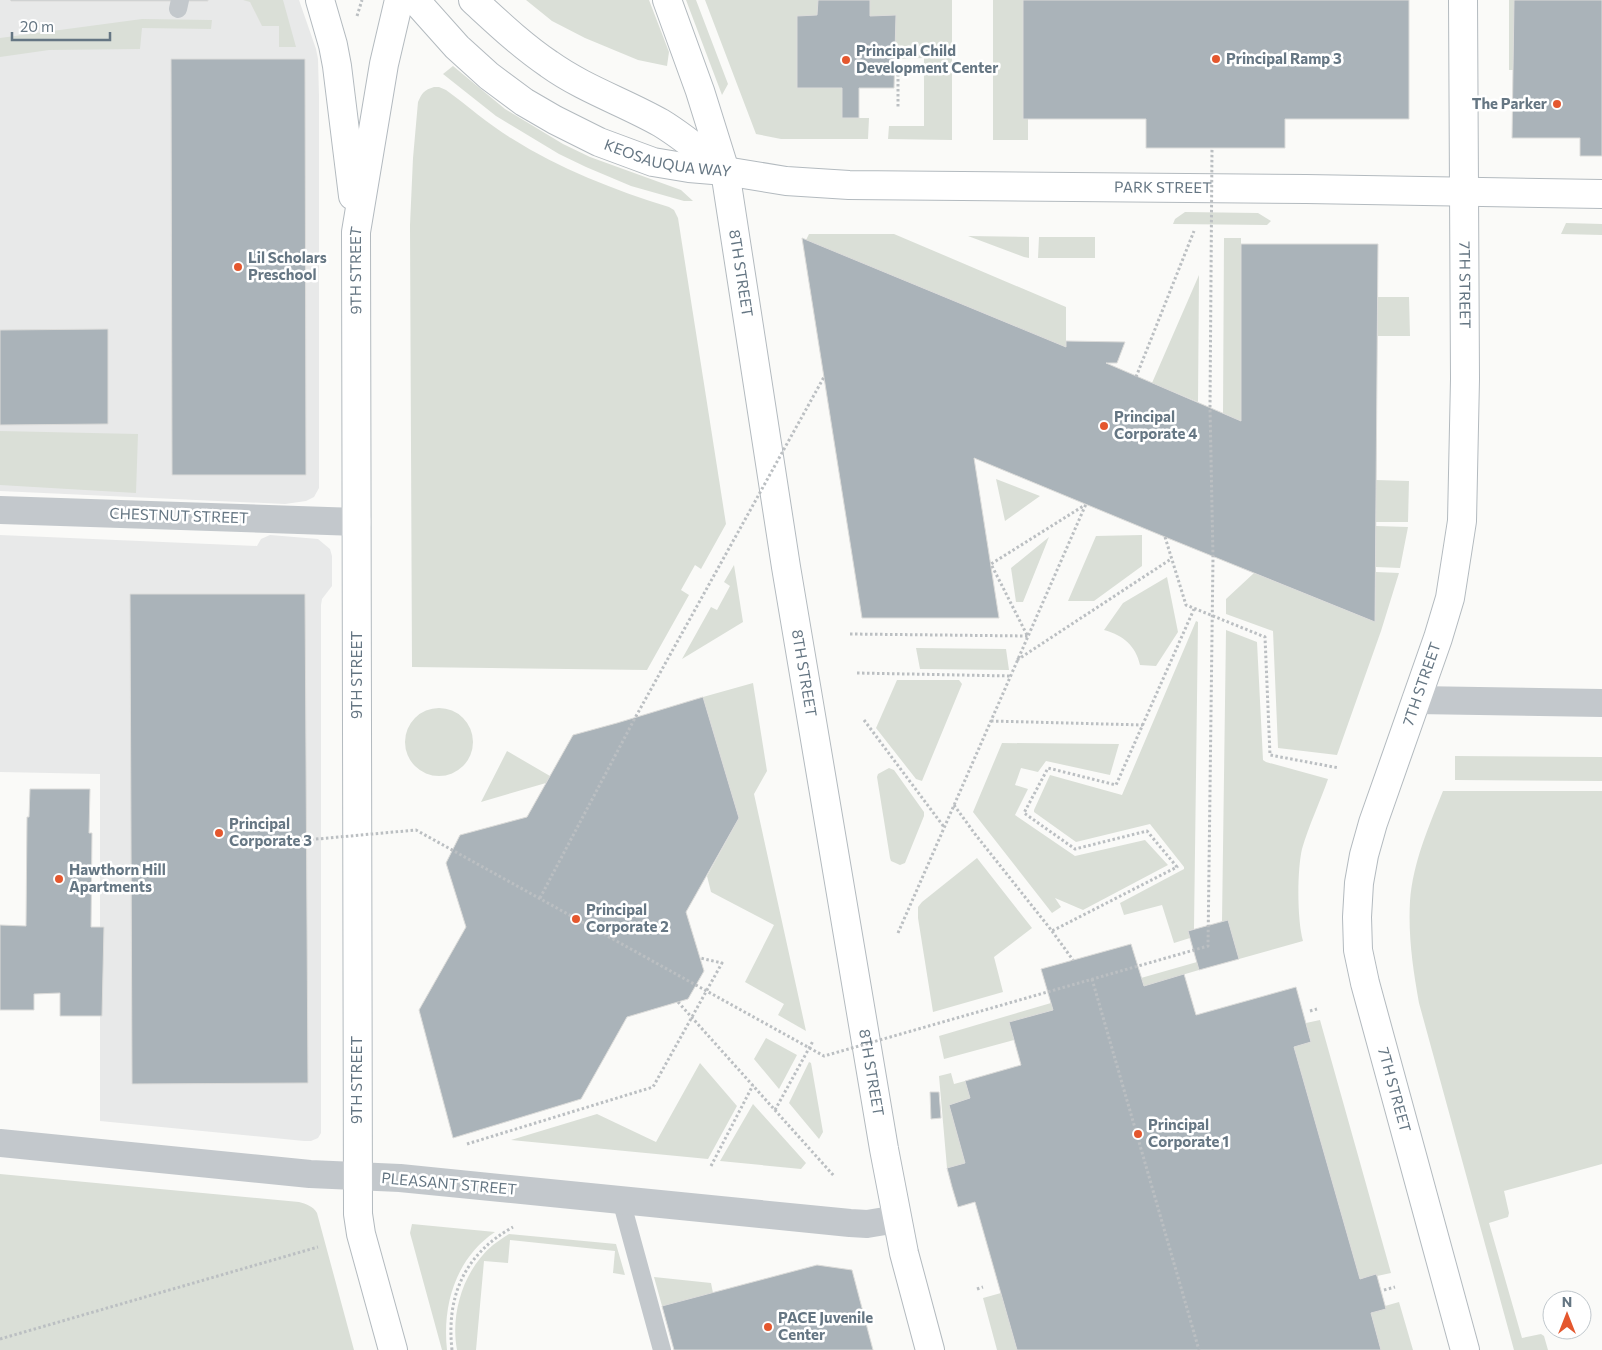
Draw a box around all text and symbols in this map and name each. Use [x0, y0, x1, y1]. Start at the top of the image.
scale bar [12, 10, 110, 42]
text: 20 m [20, 17, 54, 35]
place label: Principal Child Development Center [856, 41, 998, 76]
place label: Principal Ramp 3 [1226, 49, 1342, 67]
marker: Principal Ramp 3 [1210, 53, 1222, 65]
marker: Principal Child Development Center [840, 54, 852, 66]
place label: The Parker [1472, 94, 1547, 112]
marker: The Parker [1551, 98, 1563, 110]
street label: KEOSAUQUA WAY [602, 135, 733, 180]
street label: PARK STREET [1114, 177, 1212, 196]
street label: 9TH STREET [345, 225, 365, 315]
street label: 8TH STREET [726, 228, 757, 318]
street label: 7TH STREET [1456, 241, 1475, 329]
place label: Lil Scholars Preschool [248, 248, 327, 283]
marker: Lil Scholars Preschool [232, 261, 244, 273]
place label: Principal Corporate 4 [1114, 407, 1197, 442]
marker: Principal Corporate 4 [1098, 420, 1110, 432]
street label: CHESTNUT STREET [109, 504, 249, 526]
street label: 8TH STREET [789, 628, 821, 718]
street label: 9TH STREET [347, 631, 365, 719]
street label: 7TH STREET [1398, 639, 1444, 728]
place label: Principal Corporate 3 [229, 814, 312, 849]
marker: Principal Corporate 3 [213, 827, 225, 839]
place label: Hawthorn Hill Apartments [69, 860, 166, 895]
marker: Hawthorn Hill Apartments [53, 873, 65, 885]
place label: Principal Corporate 2 [586, 900, 669, 935]
marker: Principal Corporate 2 [570, 913, 582, 925]
street label: 8TH STREET [856, 1027, 888, 1118]
street label: 9TH STREET [347, 1036, 365, 1124]
street label: 7TH STREET [1375, 1045, 1415, 1134]
place label: Principal Corporate 1 [1148, 1115, 1229, 1150]
marker: Principal Corporate 1 [1132, 1128, 1144, 1140]
street label: PLEASANT STREET [381, 1168, 518, 1198]
north arrow [1542, 1290, 1592, 1340]
text: N [1562, 1293, 1572, 1310]
place label: PACE Juvenile Center [778, 1308, 873, 1343]
marker: PACE Juvenile Center [762, 1321, 774, 1333]

